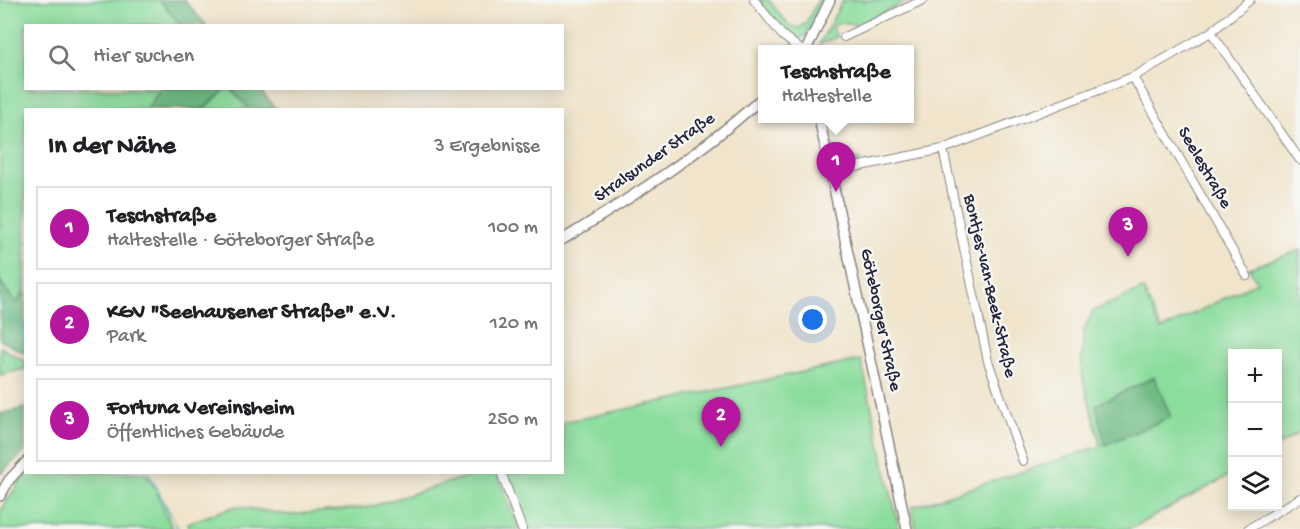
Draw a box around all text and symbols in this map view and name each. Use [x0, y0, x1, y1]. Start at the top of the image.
search box [24, 24, 564, 90]
icon: search [45, 41, 78, 74]
text: Hier suchen [93, 44, 194, 70]
popup [758, 45, 914, 123]
text: Teschstraße [781, 60, 891, 86]
text: Haltestelle [781, 86, 872, 109]
street label: Stralsunder Straße [591, 108, 720, 207]
street label: Seelestraße [1172, 123, 1236, 213]
text: In der Nähe [48, 132, 176, 163]
text: 3 Ergebnisse [434, 136, 540, 159]
pin: 1 [816, 142, 856, 192]
street label: Bontjes-van-Beek-Straße [957, 191, 1020, 380]
text: Teschstraße [107, 204, 216, 230]
pin: 3 [1108, 208, 1148, 257]
text: 1 [65, 217, 74, 240]
text: 100 m [488, 217, 538, 240]
text: Haltestelle · Göteborger Straße [107, 230, 374, 253]
street label: Göteborger Straße [855, 247, 905, 394]
text: KGV "Seehausener Straße" e.V. [107, 300, 397, 326]
your location [798, 305, 827, 334]
text: 2 [65, 313, 74, 336]
text: 120 m [490, 313, 538, 336]
text: Park [107, 326, 145, 349]
map controls [1228, 349, 1282, 511]
button: + [1228, 349, 1282, 403]
text: Fortuna Vereinsheim [107, 396, 294, 422]
pin: 2 [702, 398, 740, 447]
button: − [1228, 403, 1282, 457]
text: 3 [64, 409, 75, 432]
text: 250 m [487, 409, 538, 432]
text: Öffentliches Gebäude [107, 422, 284, 445]
button: layers [1228, 457, 1282, 511]

